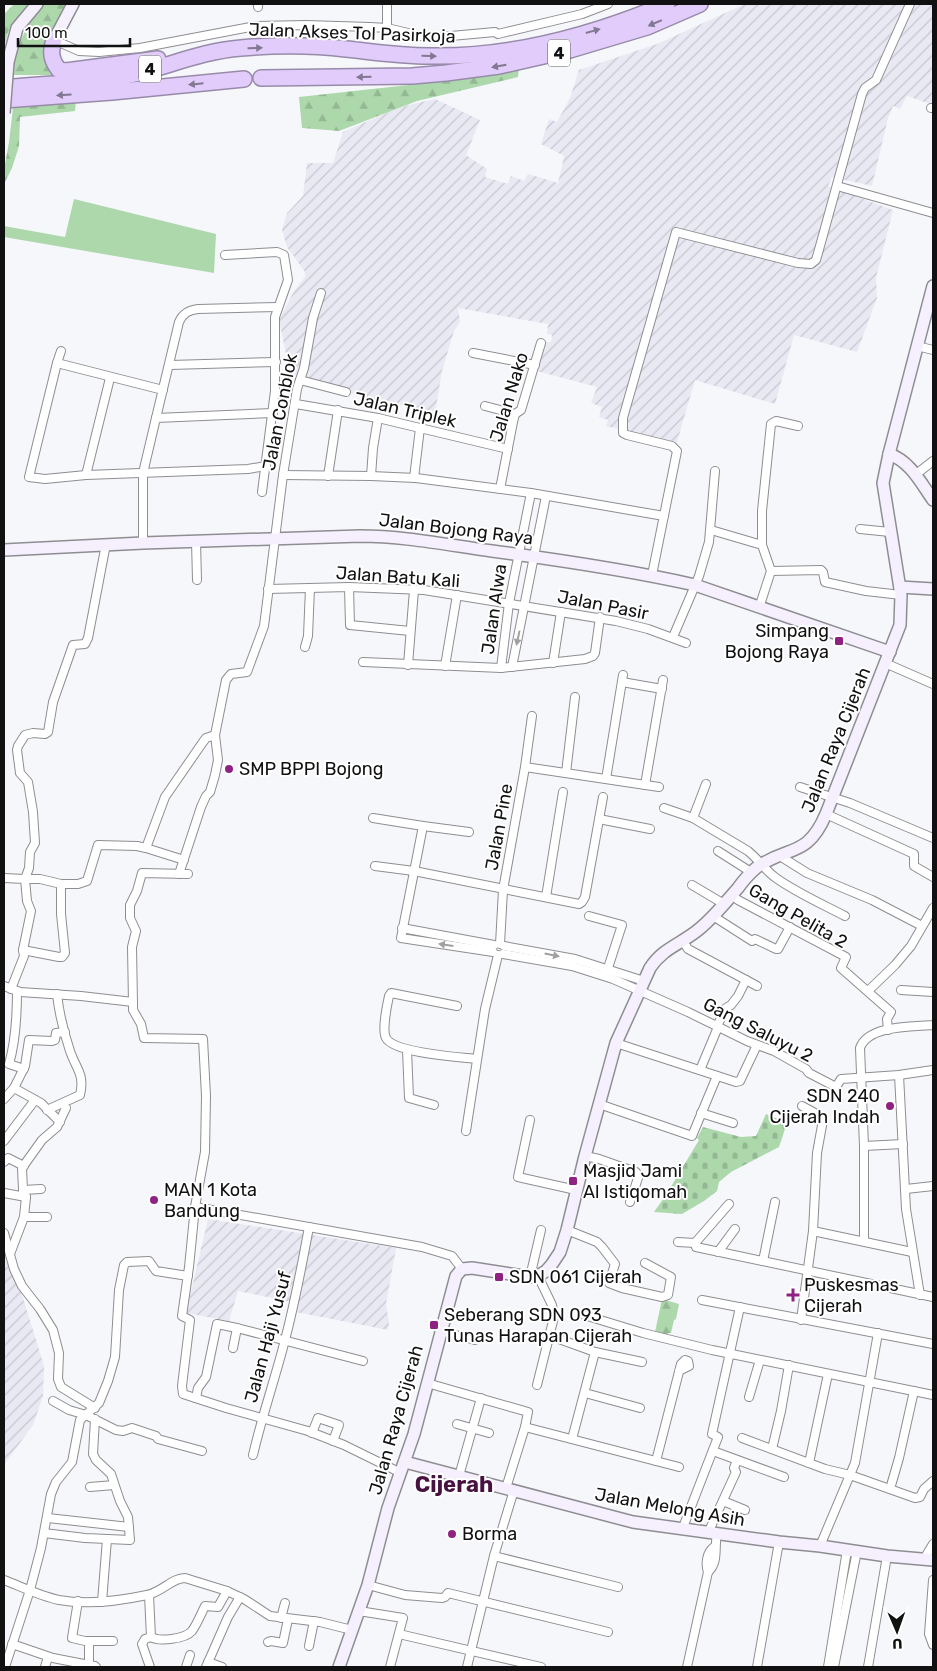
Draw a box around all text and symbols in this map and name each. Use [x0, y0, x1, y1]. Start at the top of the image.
scale bar [18, 15, 130, 47]
street label: Jalan Akses Tol Pasirkoja [248, 18, 456, 48]
one-way arrow [648, 20, 663, 28]
text: 100 m [25, 24, 67, 42]
one-way arrow [585, 26, 600, 34]
road number: 4 [548, 40, 570, 66]
one-way arrow [247, 43, 263, 51]
one-way arrow [421, 52, 437, 60]
road number: 4 [139, 56, 161, 82]
one-way arrow [490, 62, 506, 70]
one-way arrow [355, 73, 371, 81]
one-way arrow [187, 80, 203, 88]
one-way arrow [55, 91, 71, 99]
street label: Jalan Nako [485, 350, 533, 444]
street label: Jalan Conblok [258, 351, 302, 472]
street label: Jalan Triplek [351, 387, 459, 433]
street label: Jalan Bojong Raya [378, 509, 534, 549]
street label: Jalan Batu Kali [335, 562, 461, 592]
street label: Jalan Alwa [477, 562, 511, 656]
street label: Jalan Pasir [555, 585, 651, 625]
place label: Simpang Bojong Raya [725, 620, 829, 663]
one-way arrow [514, 631, 522, 647]
marker: Simpang Bojong Raya [833, 635, 845, 647]
street label: Jalan Raya Cijerah [797, 664, 875, 816]
place label: SMP BPPI Bojong [239, 758, 383, 780]
marker: SMP BPPI Bojong [223, 763, 235, 775]
street label: Jalan Pine [481, 782, 517, 872]
street label: Gang Pelita 2 [745, 879, 851, 953]
one-way arrow [438, 941, 454, 949]
one-way arrow [544, 951, 560, 959]
street label: Gang Saluyu 2 [699, 993, 817, 1067]
place label: SDN 240 Cijerah Indah [770, 1085, 880, 1128]
marker: SDN 240 Cijerah Indah [884, 1100, 896, 1112]
place label: Masjid Jami Al Istiqomah [583, 1160, 687, 1203]
marker: Masjid Jami Al Istiqomah [567, 1175, 579, 1187]
place label: MAN 1 Kota Bandung [164, 1179, 257, 1222]
marker: MAN 1 Kota Bandung [148, 1194, 160, 1206]
place label: SDN 061 Cijerah [509, 1266, 642, 1288]
street label: Jalan Haji Yusuf [240, 1269, 296, 1405]
marker: SDN 061 Cijerah [493, 1271, 505, 1283]
place label: Puskesmas Cijerah [804, 1274, 899, 1317]
marker: Puskesmas Cijerah [786, 1288, 800, 1302]
place label: Seberang SDN 093 Tunas Harapan Cijerah [444, 1304, 632, 1347]
marker: Seberang SDN 093 Tunas Harapan Cijerah [428, 1319, 440, 1331]
street label: Jalan Raya Cijerah [364, 1342, 428, 1498]
district label: Cijerah [415, 1471, 493, 1498]
street label: Jalan Melong Asih [593, 1483, 747, 1531]
place label: Borma [462, 1523, 517, 1545]
marker: Borma [446, 1528, 458, 1540]
north arrow [872, 1606, 922, 1656]
text: U [892, 1635, 903, 1652]

